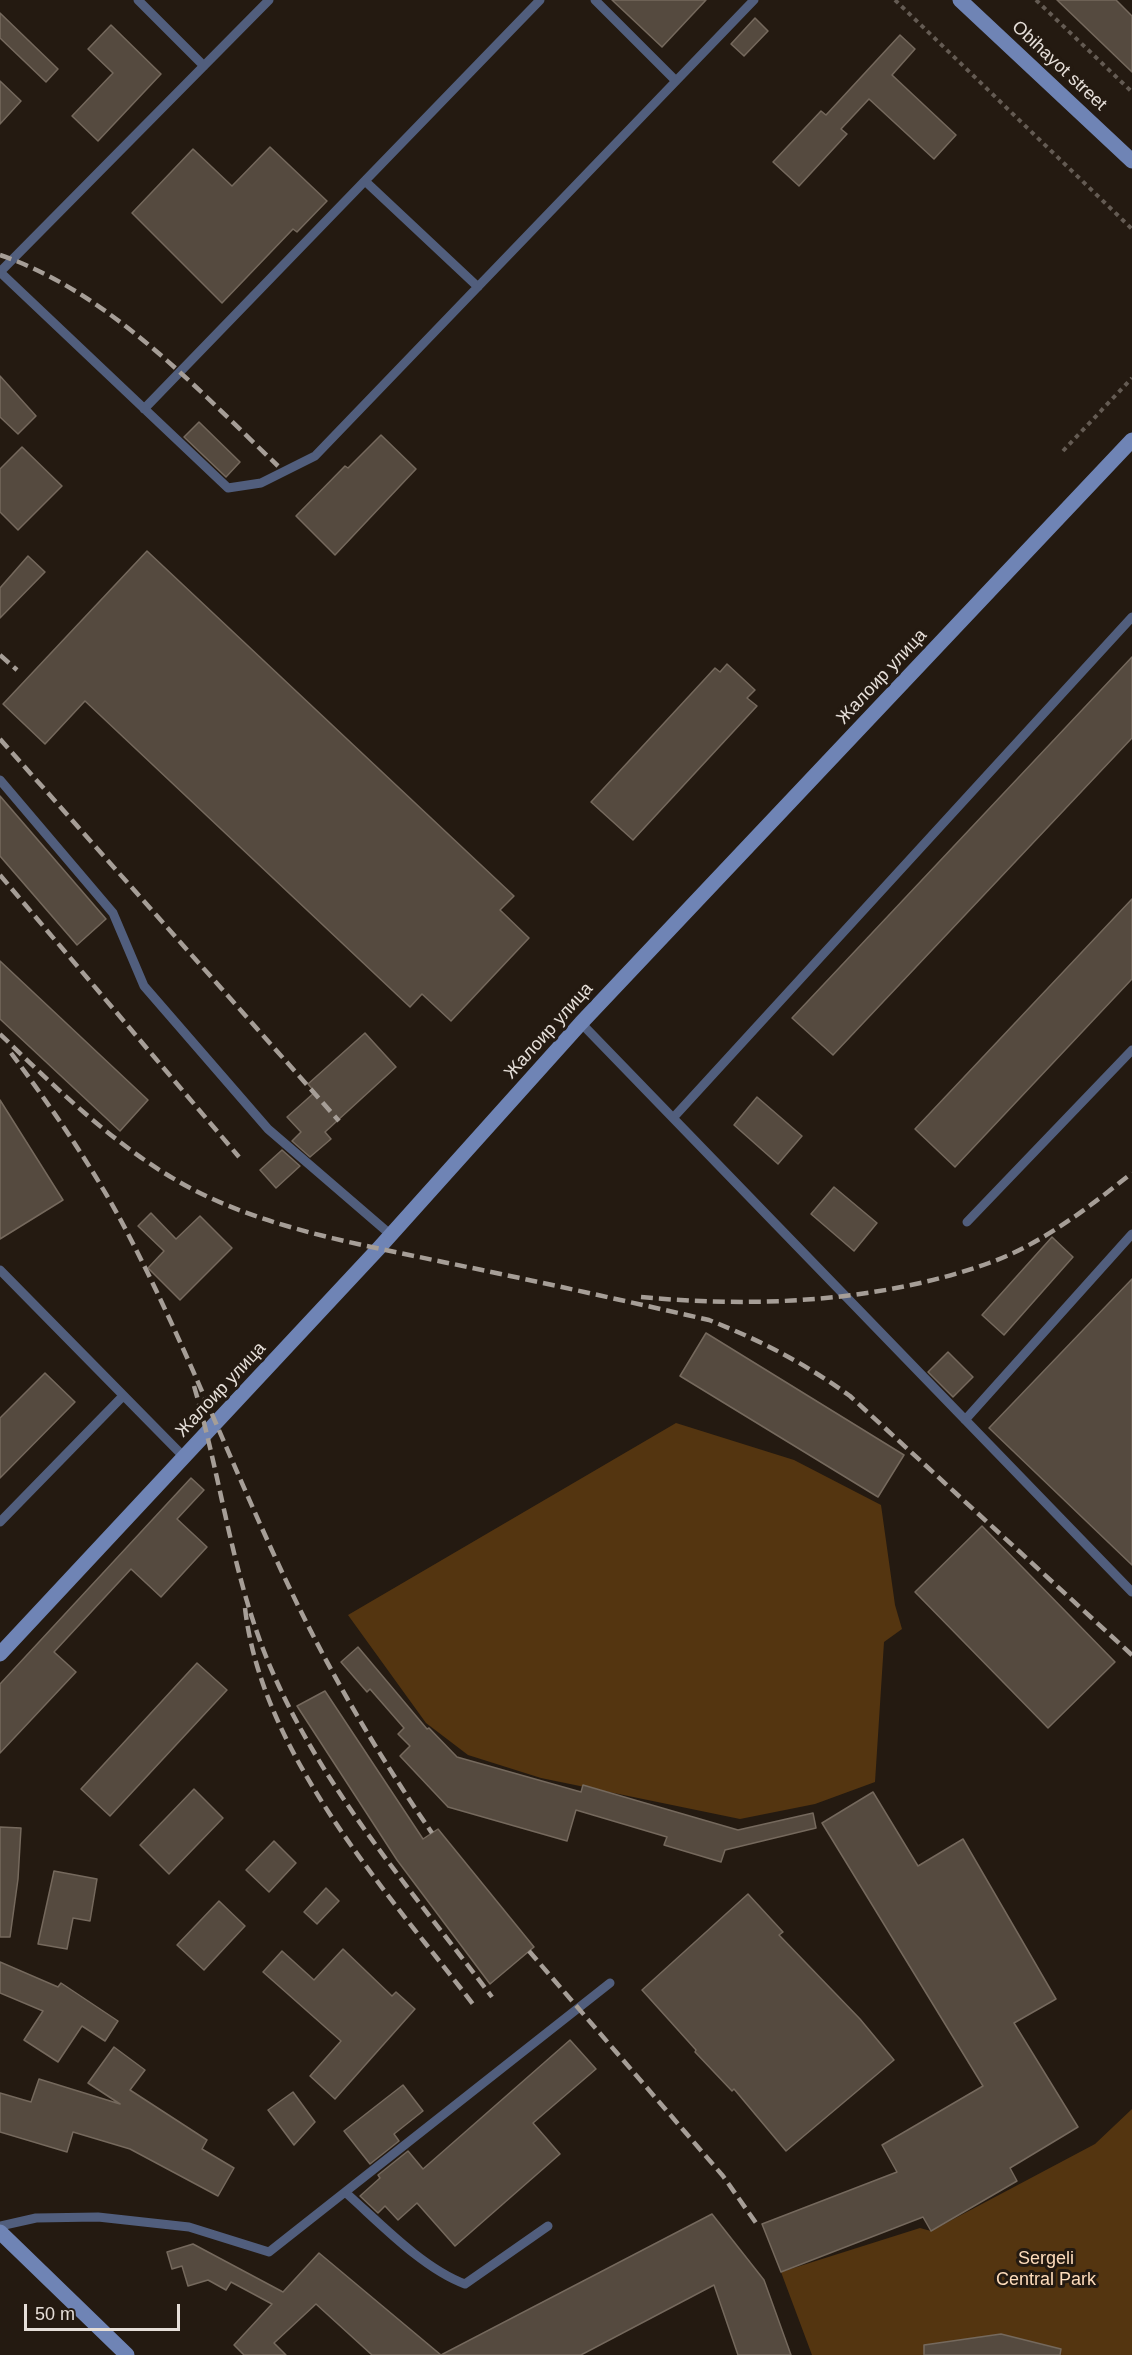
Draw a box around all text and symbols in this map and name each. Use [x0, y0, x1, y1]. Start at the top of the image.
street label: Obihayot street [1007, 16, 1111, 116]
street label: Жалоир улица [832, 625, 932, 729]
street label: Жалоир улица [500, 978, 598, 1084]
street label: Жалоир улица [171, 1338, 271, 1442]
park label: Sergeli Central Park [996, 2248, 1096, 2290]
scale bar [27, 2292, 183, 2330]
text: 50 m [35, 2304, 75, 2324]

